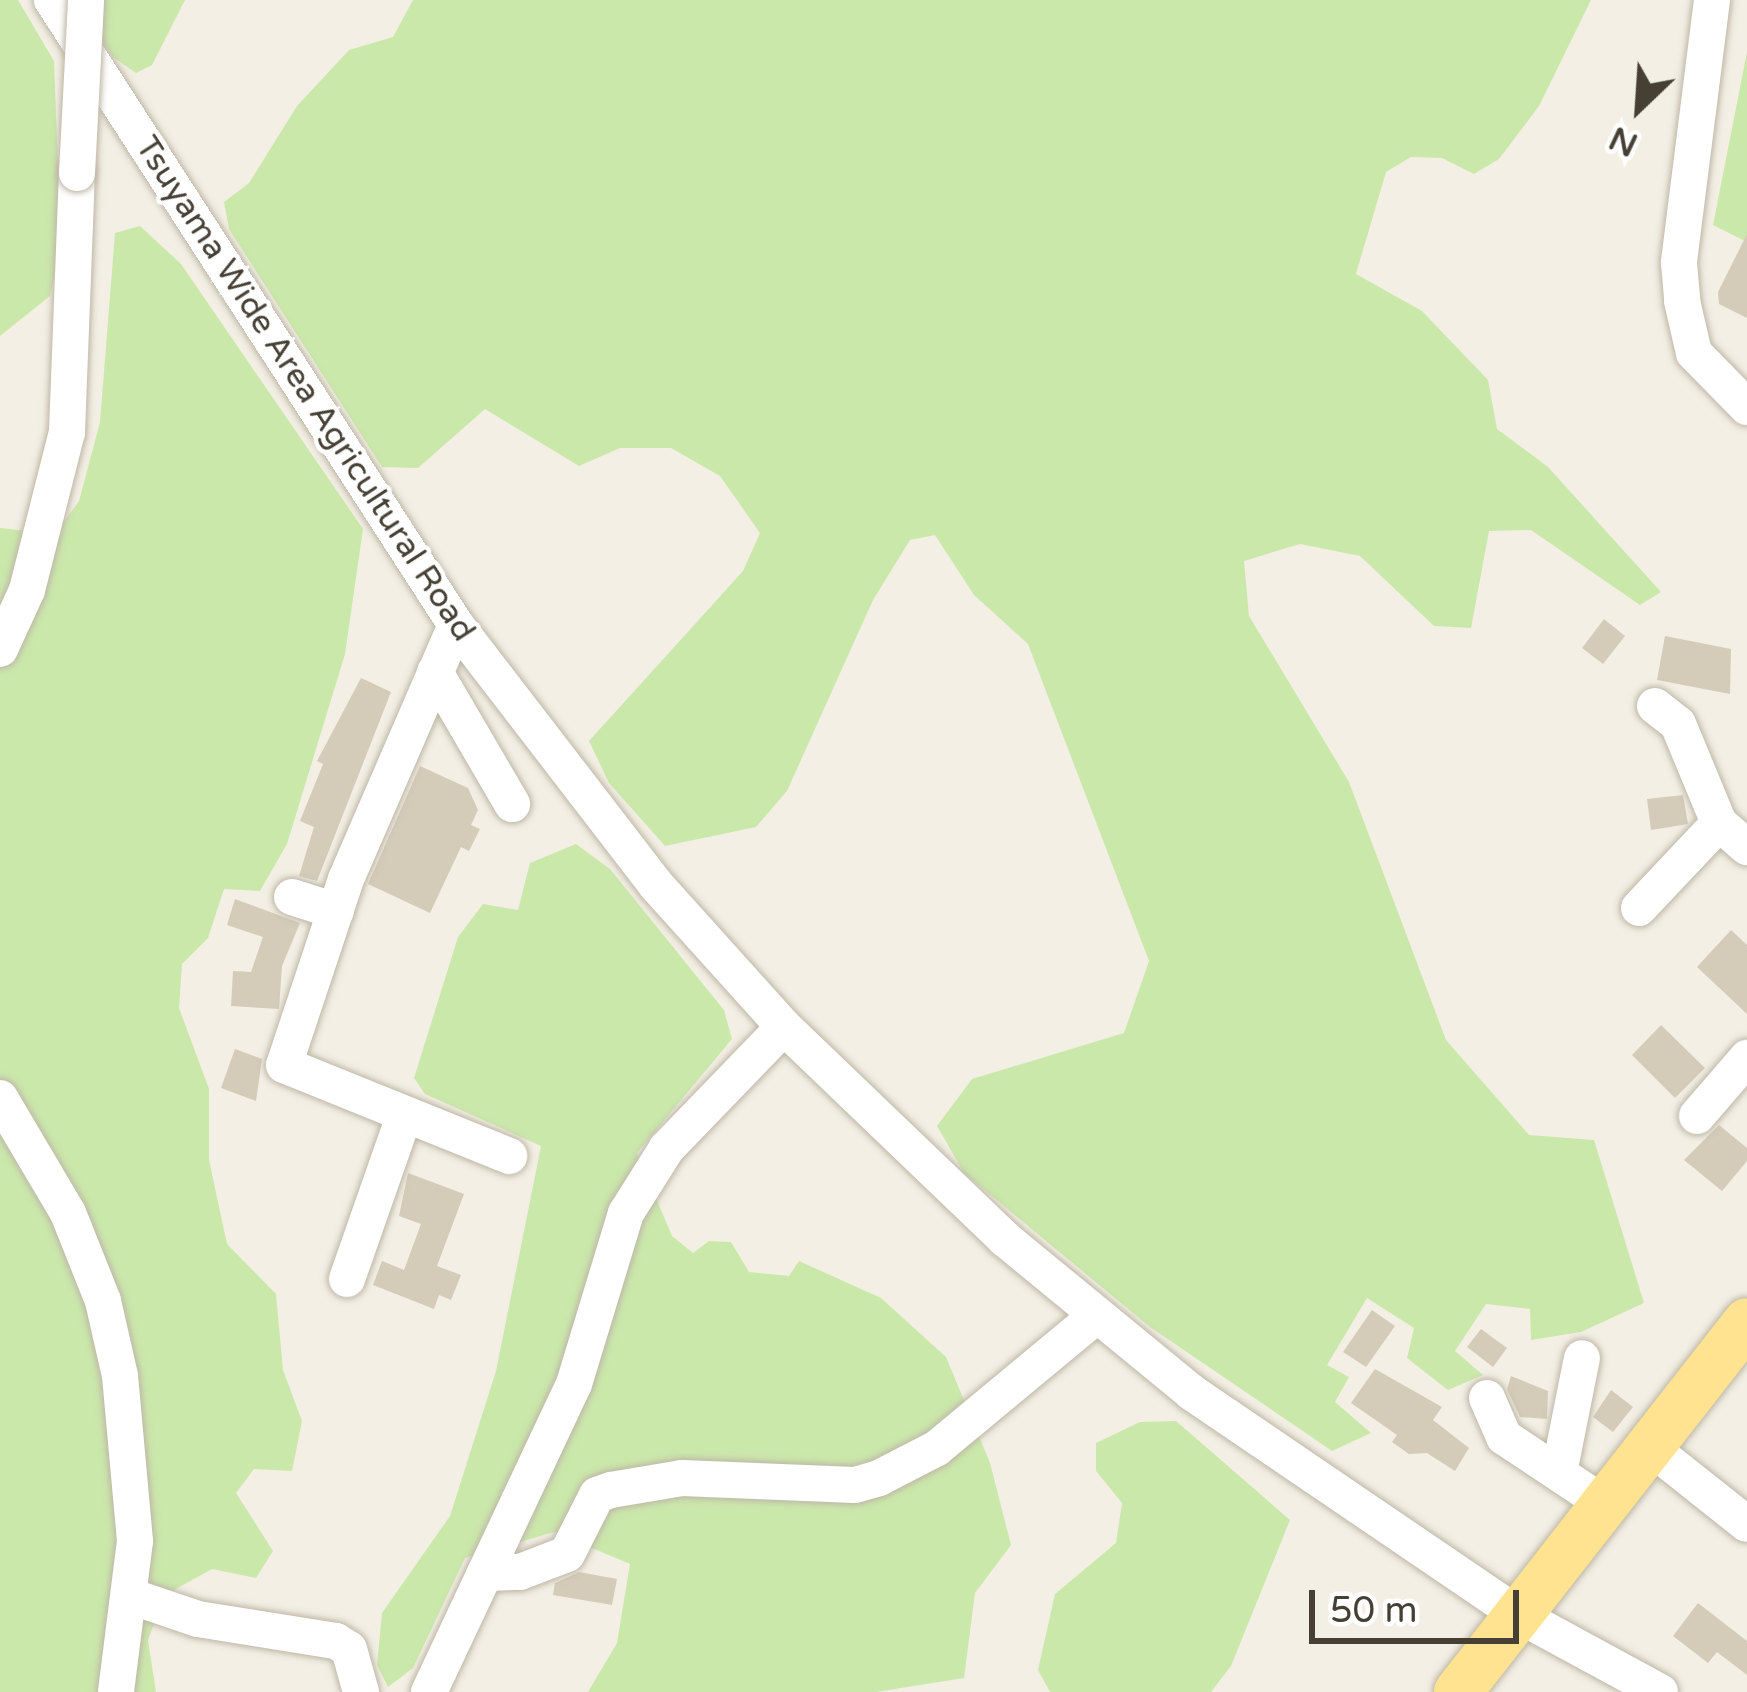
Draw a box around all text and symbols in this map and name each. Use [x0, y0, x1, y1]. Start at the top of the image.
north arrow [1579, 48, 1699, 168]
text: N [1603, 118, 1644, 164]
street label: Tsuyama Wide Area Agricultural Road [127, 129, 483, 649]
scale bar [1315, 1566, 1525, 1640]
text: 50 m [1330, 1589, 1418, 1632]

